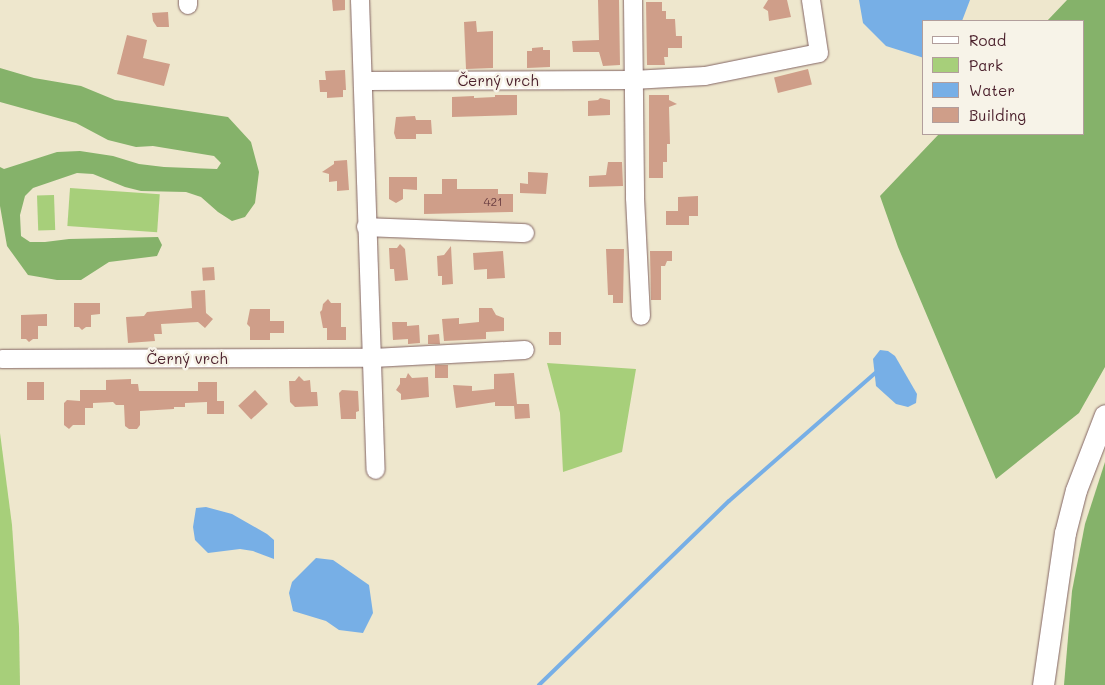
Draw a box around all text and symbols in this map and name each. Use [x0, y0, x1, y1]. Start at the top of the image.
legend [922, 20, 1085, 135]
text: Road [969, 30, 1006, 50]
text: Park [969, 55, 1003, 75]
street label: Černý vrch [457, 72, 539, 90]
text: Water [969, 80, 1015, 100]
text: Building [969, 105, 1026, 125]
house number: 421 [483, 195, 503, 209]
street label: Černý vrch [146, 350, 228, 368]

